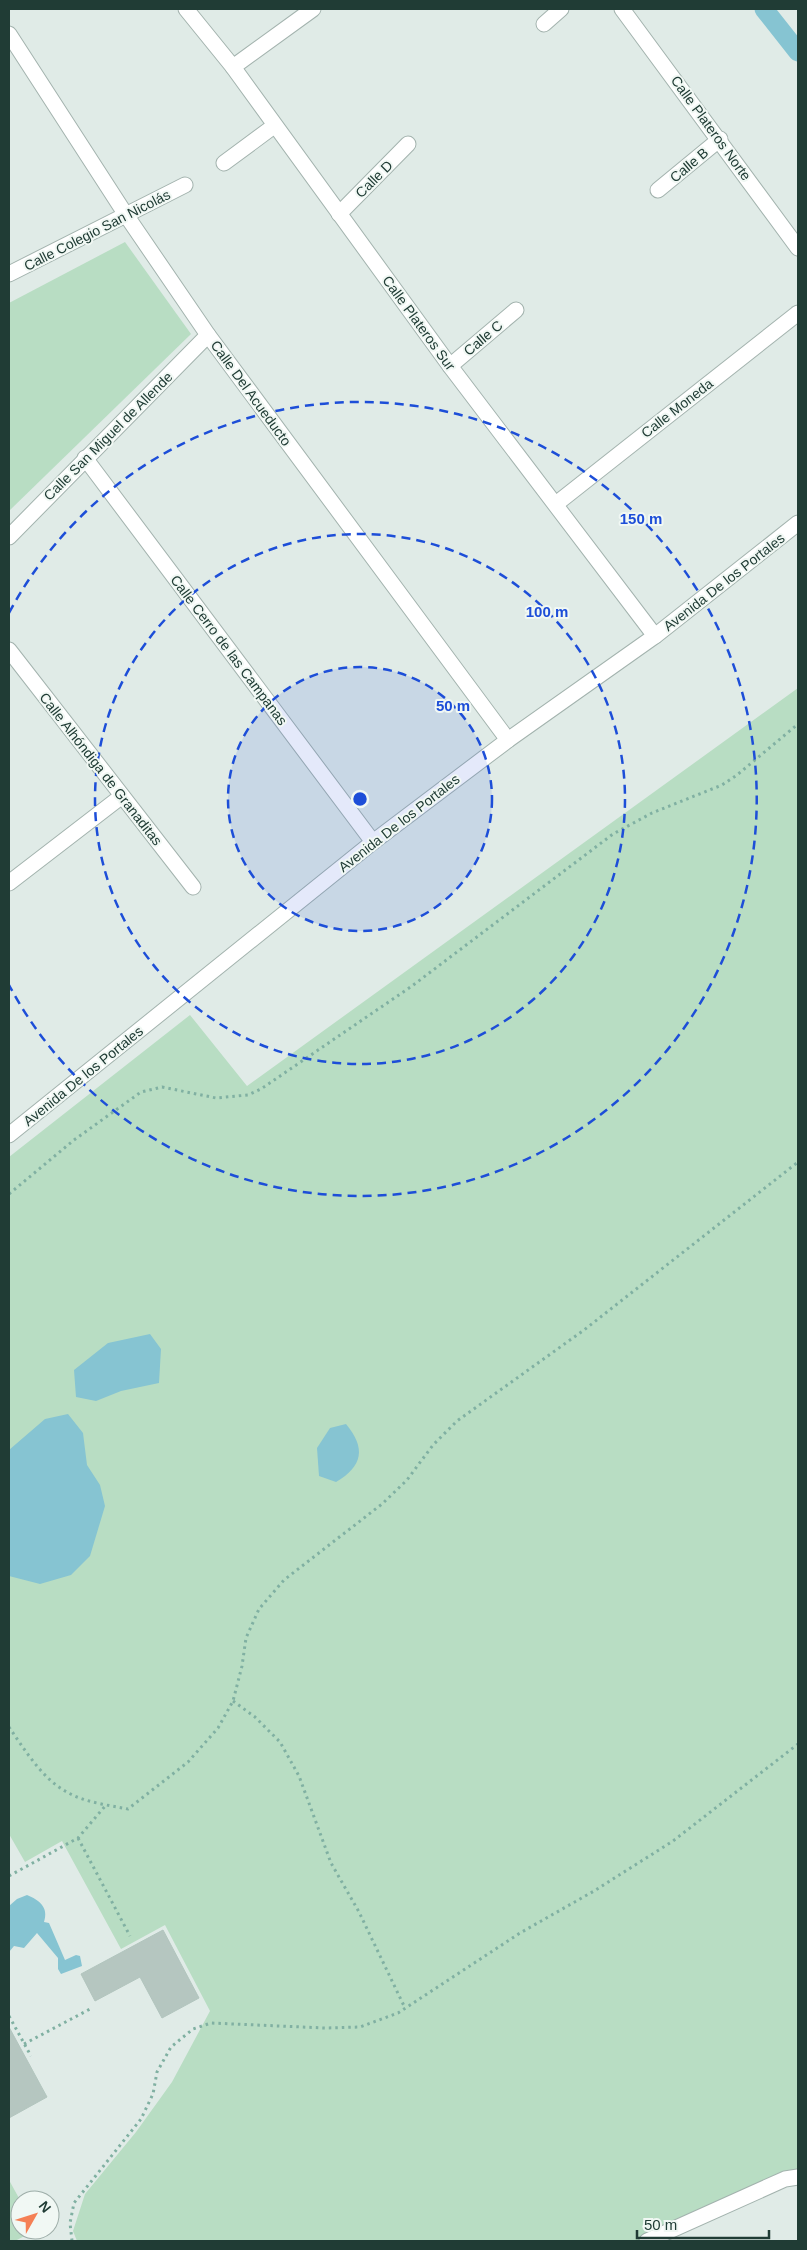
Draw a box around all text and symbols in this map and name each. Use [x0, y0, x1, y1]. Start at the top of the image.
street label: Calle Plateros Norte [668, 73, 754, 184]
street label: Calle B [667, 144, 711, 186]
street label: Calle D [352, 157, 396, 201]
street label: Calle Colegio San Nicolás [21, 186, 173, 274]
street label: Calle Plateros Sur [379, 273, 459, 374]
street label: Calle C [460, 317, 506, 359]
street label: Calle Del Acueducto [207, 337, 295, 449]
street label: Calle San Miguel de Allende [40, 368, 176, 504]
street label: Calle Moneda [638, 375, 716, 441]
text: 150 m [620, 510, 662, 527]
street label: Avenida De los Portales [660, 530, 788, 634]
street label: Calle Cerro de las Campanas [167, 572, 291, 728]
text: 100 m [526, 603, 568, 620]
street label: Calle Alhóndiga de Granaditas [36, 690, 166, 848]
text: 50 m [436, 697, 470, 714]
street label: Avenida De los Portales [335, 771, 463, 875]
centre of rings [351, 790, 369, 808]
street label: Avenida De los Portales [20, 1023, 146, 1129]
north arrow [10, 2190, 60, 2240]
text: N [36, 2198, 55, 2216]
scale bar [637, 2208, 770, 2240]
text: 50 m [644, 2216, 677, 2233]

